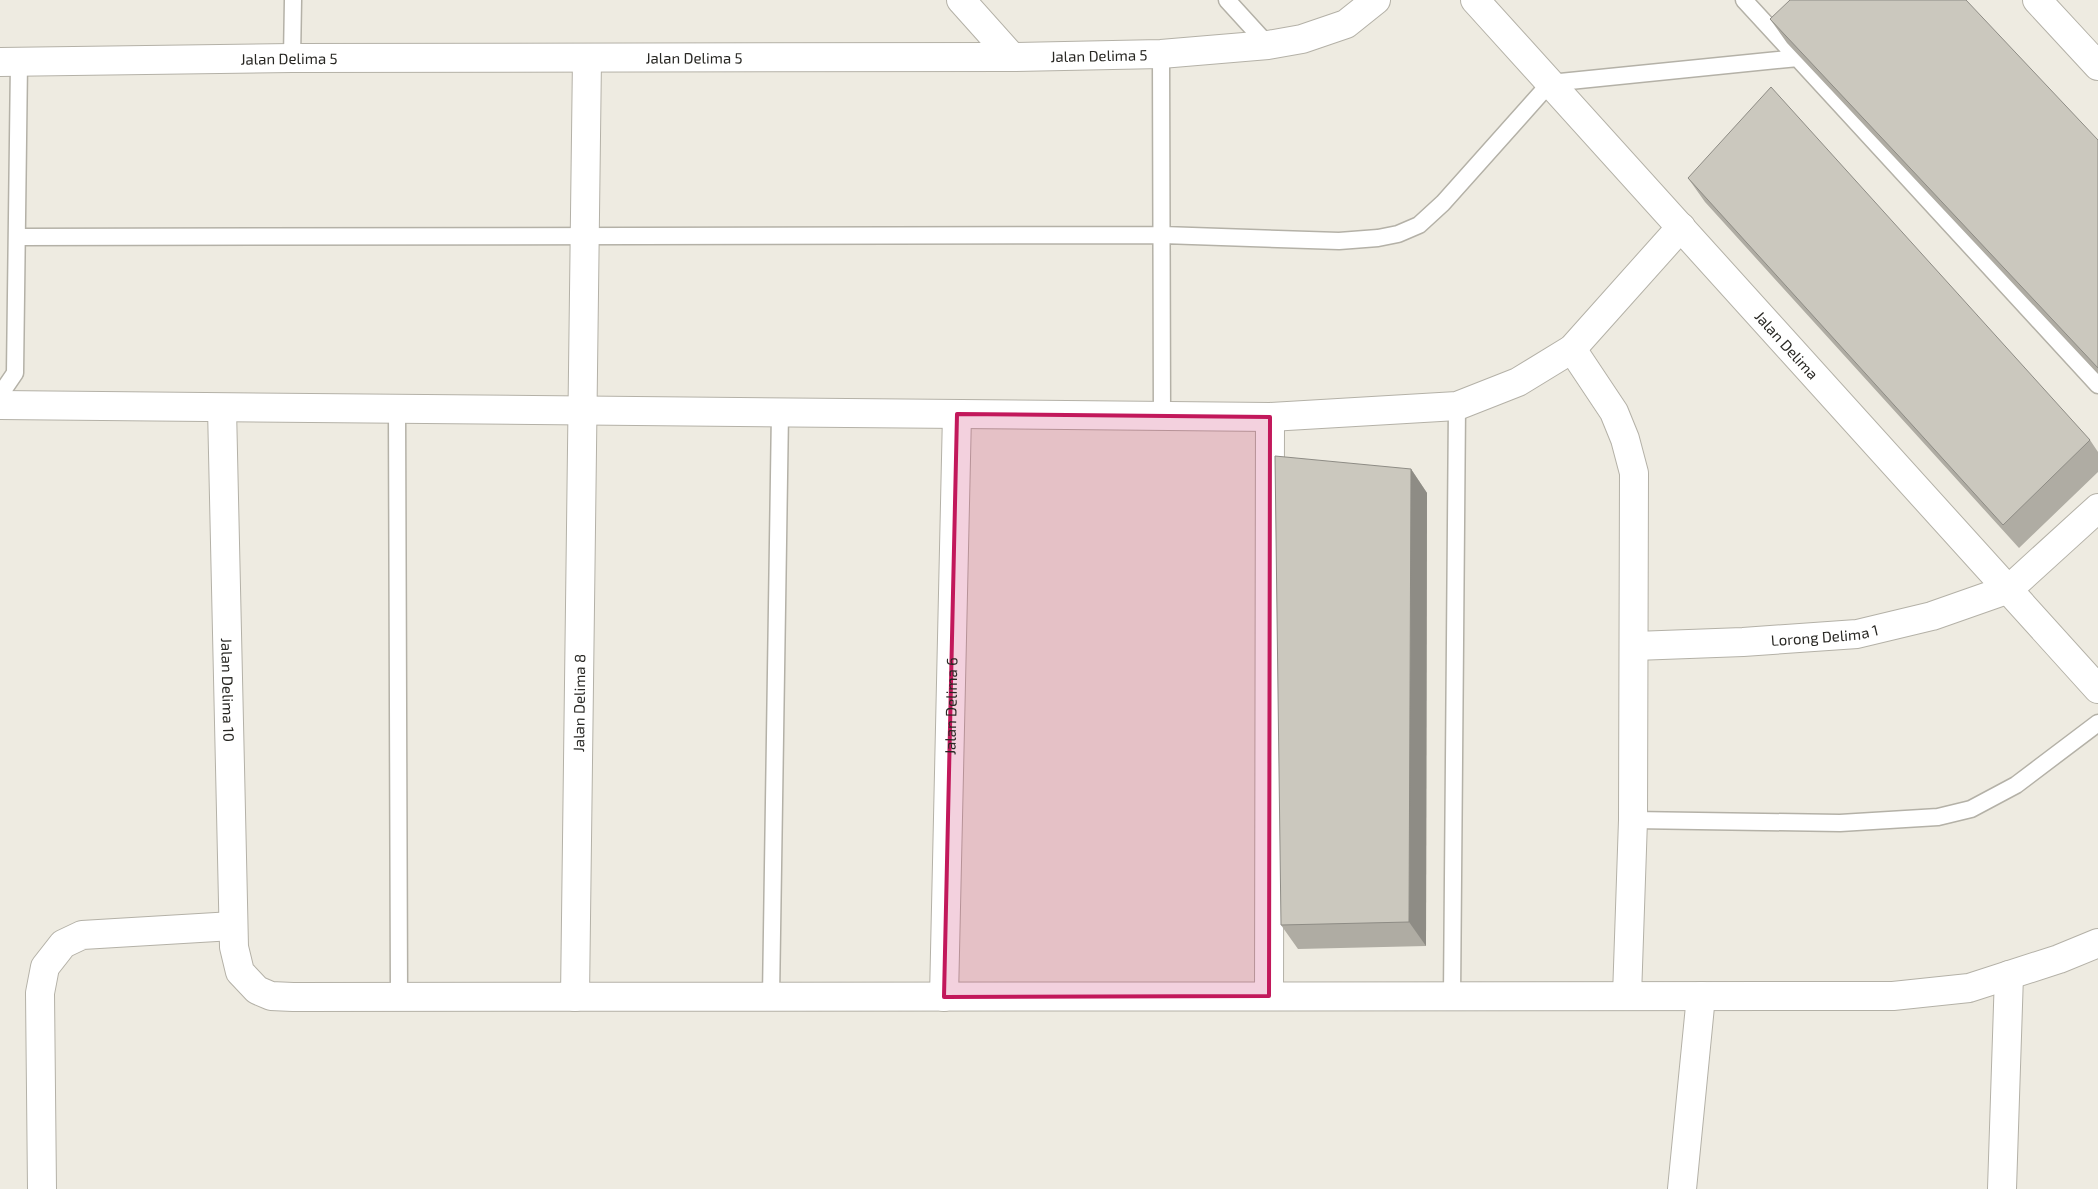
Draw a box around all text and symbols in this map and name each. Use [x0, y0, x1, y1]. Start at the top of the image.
street label: Jalan Delima 5 [1050, 45, 1148, 65]
street label: Jalan Delima 5 [645, 48, 743, 67]
street label: Jalan Delima 5 [240, 49, 338, 68]
street label: Jalan Delima [1751, 307, 1822, 383]
street label: Lorong Delima 1 [1770, 620, 1880, 649]
street label: Jalan Delima 10 [218, 638, 238, 742]
street label: Jalan Delima 8 [569, 654, 588, 752]
street label: Jalan Delima 6 [940, 657, 961, 755]

